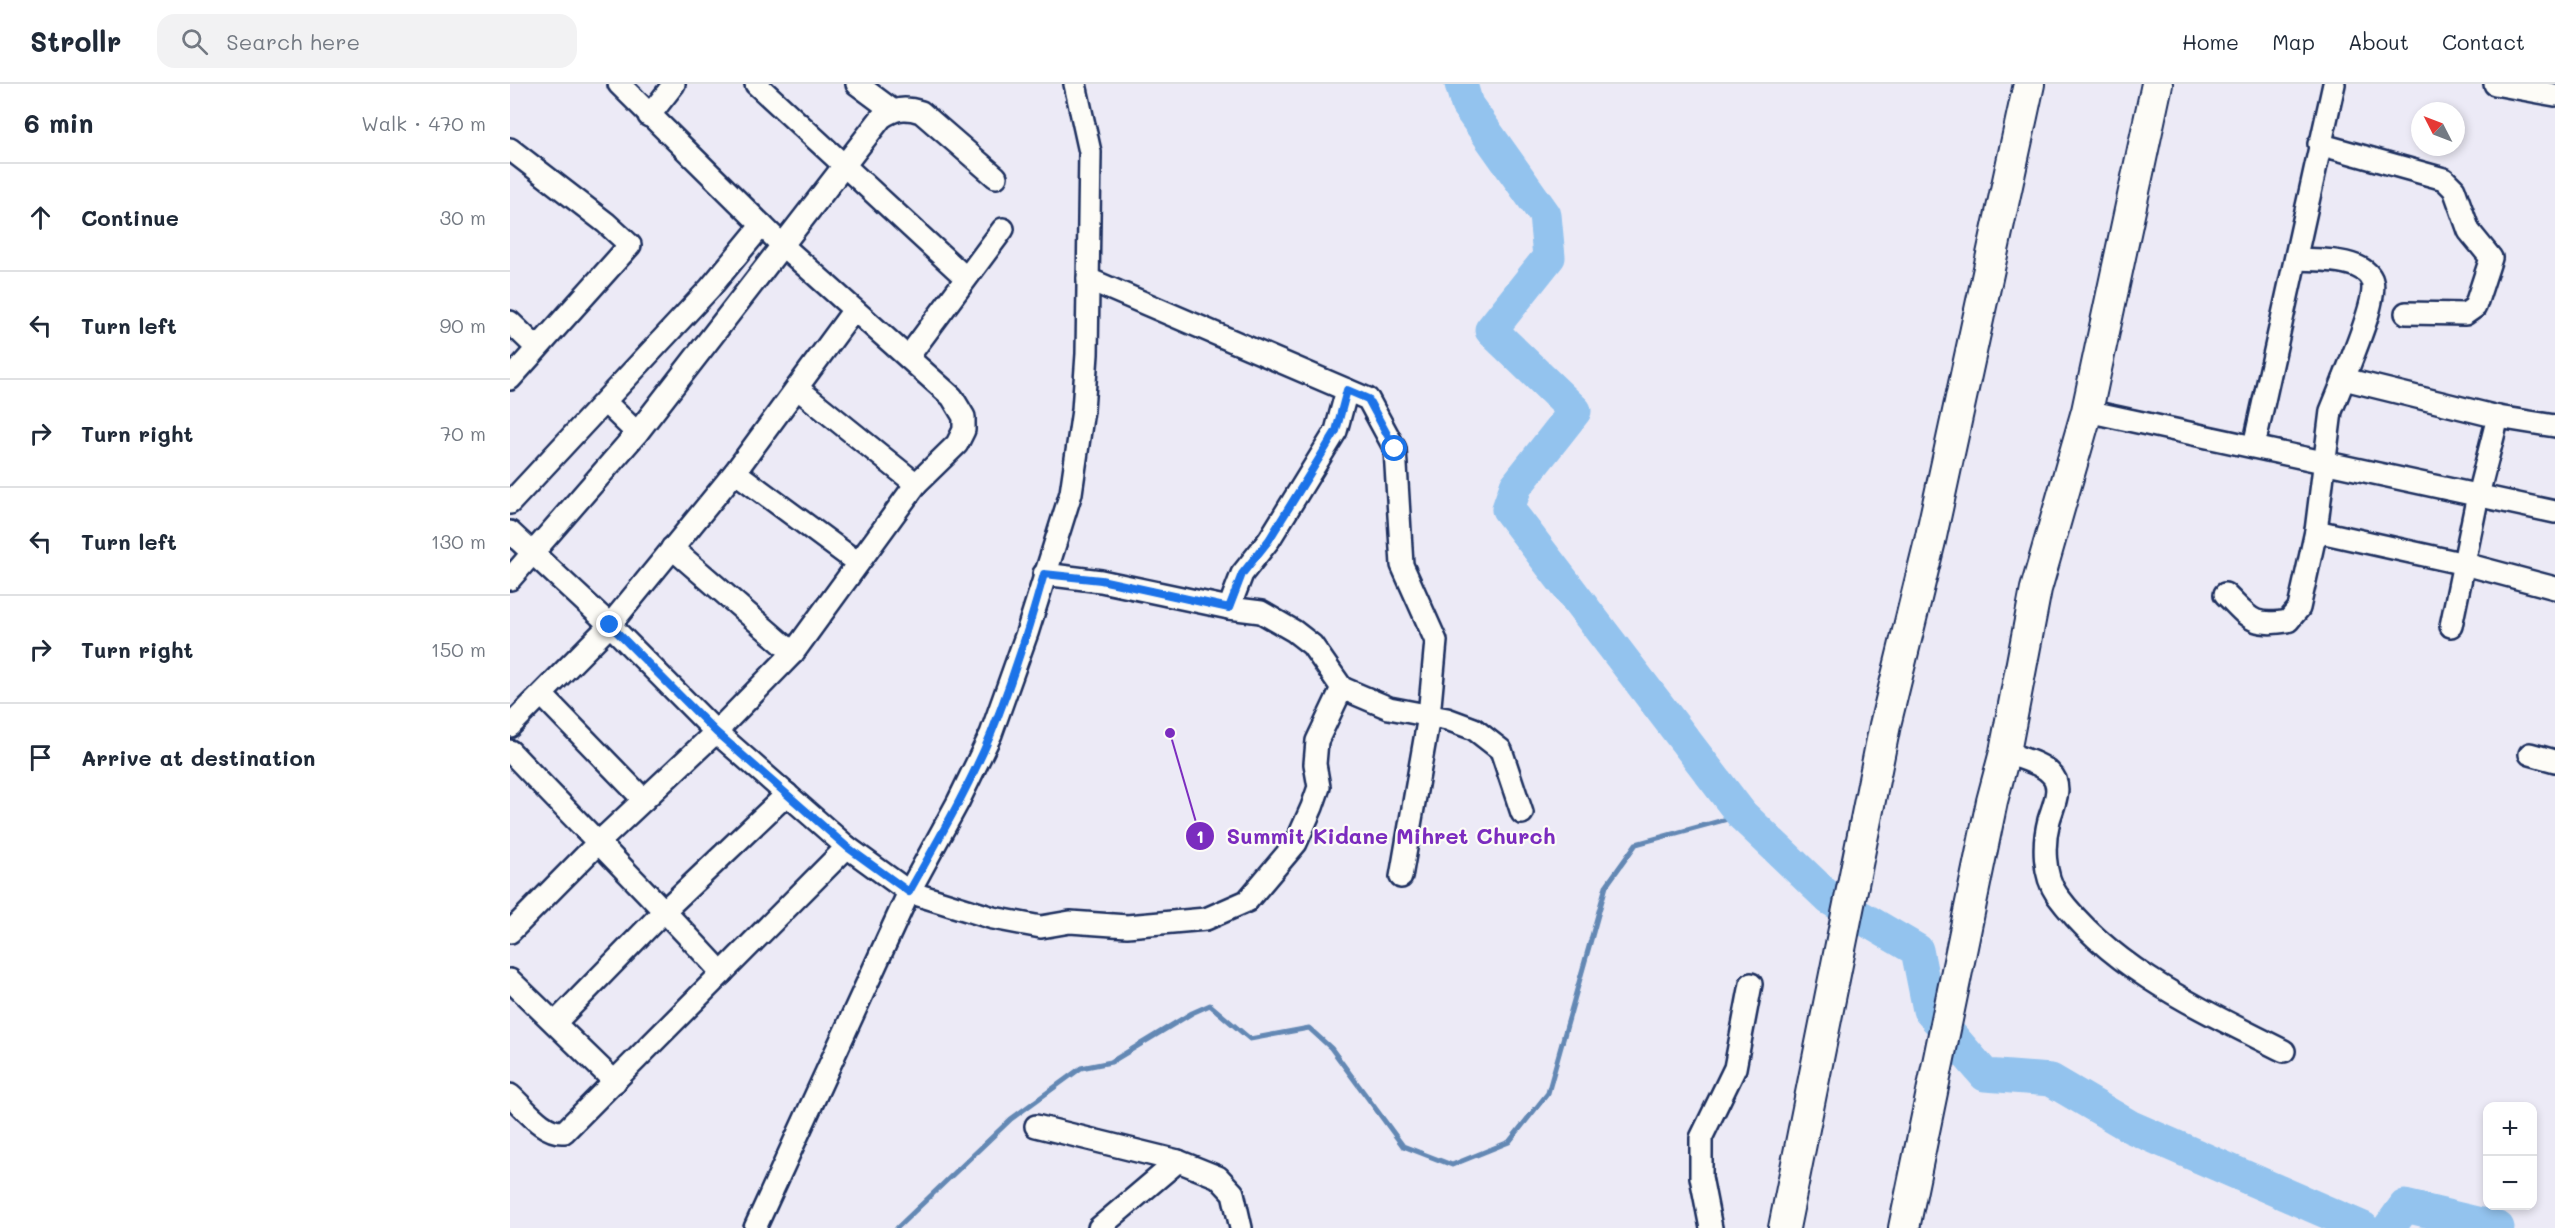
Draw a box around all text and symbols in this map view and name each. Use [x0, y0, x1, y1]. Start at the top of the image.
search box [157, 14, 577, 68]
text: Strollr [30, 23, 121, 59]
icon: search [178, 25, 211, 58]
text: Search here [226, 27, 360, 56]
text: Home [2182, 28, 2239, 55]
text: Map [2272, 28, 2315, 55]
text: About [2348, 28, 2409, 55]
text: Contact [2442, 28, 2525, 55]
north arrow [2411, 102, 2465, 156]
text: 6 min [24, 106, 93, 140]
text: Walk · 470 m [361, 110, 486, 136]
icon: ahead [24, 201, 57, 234]
text: Continue [81, 203, 179, 232]
text: 30 m [440, 204, 486, 230]
icon: left [24, 309, 57, 342]
text: Turn left [81, 311, 177, 340]
text: 90 m [440, 312, 486, 338]
icon: right [24, 417, 57, 450]
text: Turn right [81, 419, 193, 448]
text: 70 m [440, 420, 486, 446]
route start [1381, 435, 1407, 461]
icon: left [24, 525, 57, 558]
text: Turn left [81, 527, 177, 556]
text: 130 m [431, 528, 486, 554]
route end [596, 611, 622, 637]
icon: right [24, 633, 57, 666]
text: Turn right [81, 635, 193, 664]
text: 150 m [431, 636, 486, 662]
icon: arrive [24, 741, 57, 774]
text: Arrive at destination [81, 743, 316, 772]
callout: Summit Kidane Mihret Church [1185, 816, 1568, 856]
text: Summit Kidane Mihret Church [1227, 821, 1555, 850]
text: 1 [1196, 824, 1204, 848]
map controls [2483, 1102, 2537, 1210]
button: + [2483, 1102, 2537, 1156]
button: − [2483, 1156, 2537, 1210]

